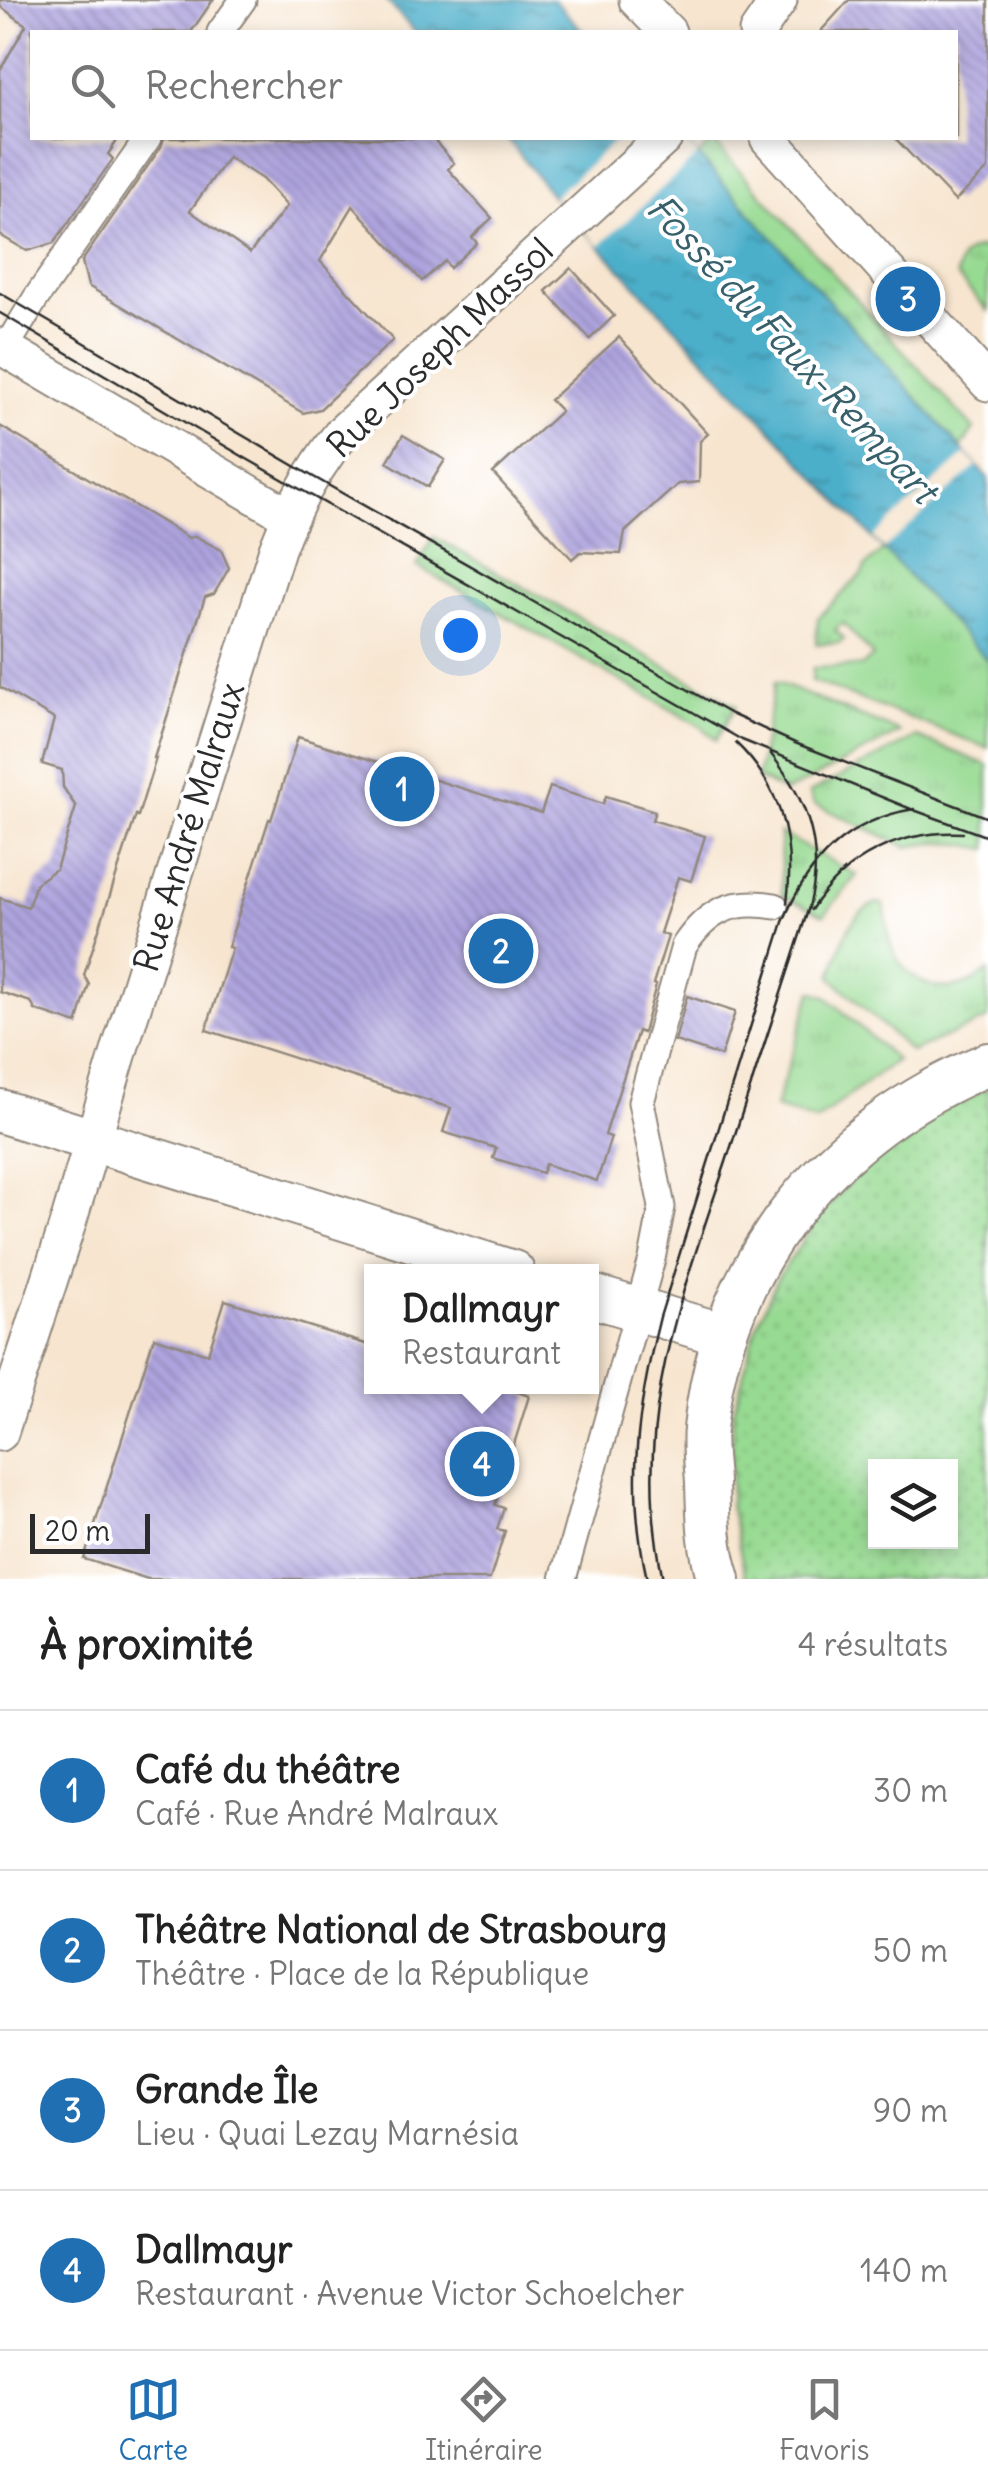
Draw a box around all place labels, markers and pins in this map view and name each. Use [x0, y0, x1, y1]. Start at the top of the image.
pin: 3 [876, 262, 940, 336]
pin: 1 [370, 752, 434, 826]
pin: 2 [468, 914, 534, 988]
pin: 4 [450, 1426, 514, 1502]

